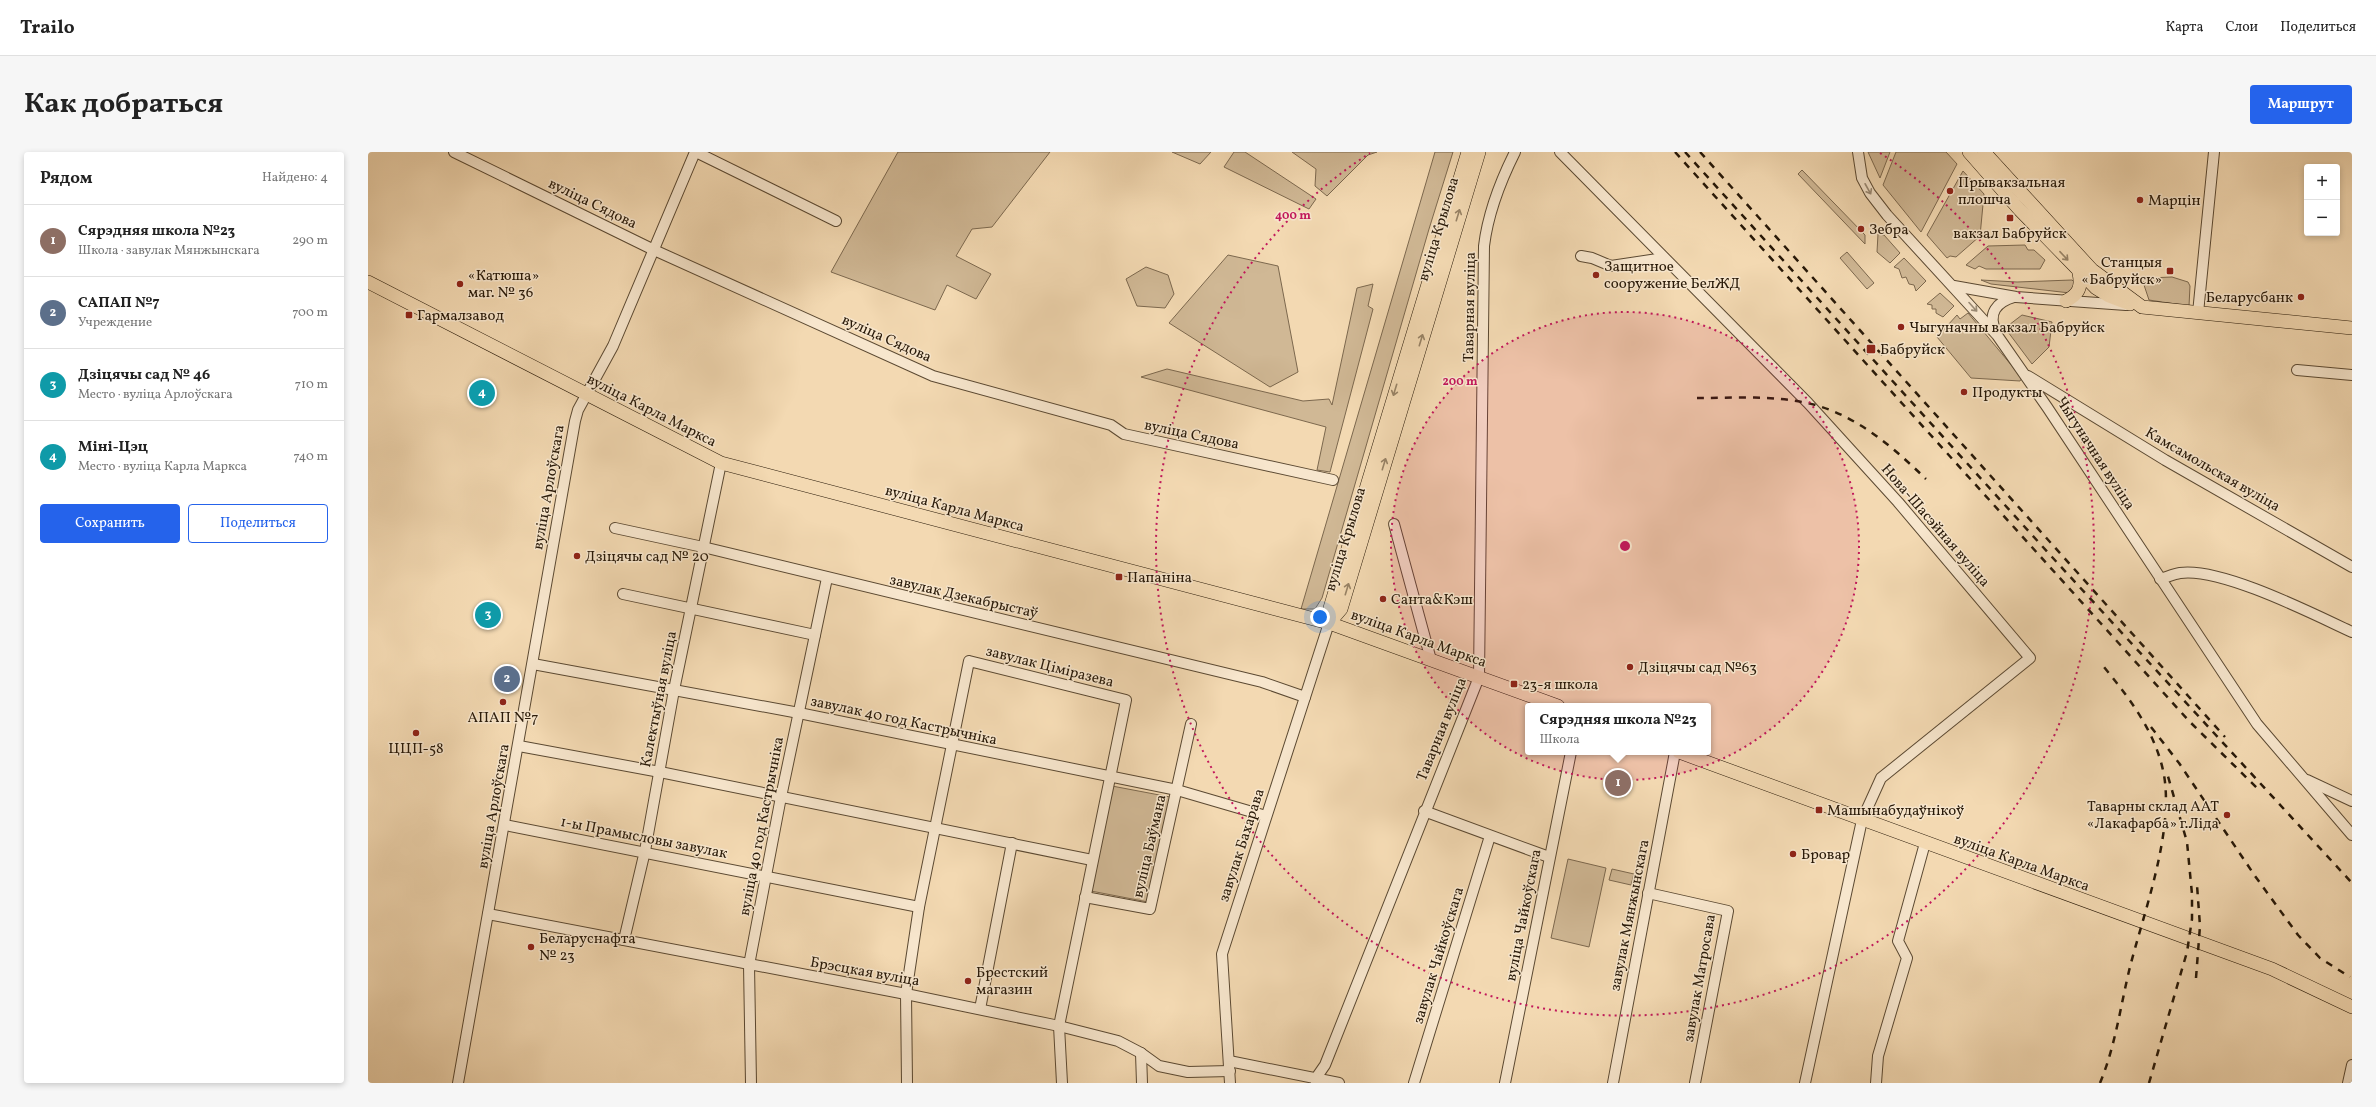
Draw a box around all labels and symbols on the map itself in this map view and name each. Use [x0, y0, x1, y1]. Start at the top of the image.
place label: Прывакзальная плошча [1958, 173, 2065, 211]
street label: вуліца Сядова [544, 174, 640, 235]
street label: вуліца Крылова [1414, 175, 1465, 284]
one-way arrow [1865, 183, 1872, 195]
marker: Прывакзальная плошча [1945, 186, 1955, 196]
place label: Марцін [2148, 191, 2201, 212]
marker: Марцін [2135, 195, 2145, 205]
text: 400 m [1275, 208, 1311, 224]
one-way arrow [1455, 209, 1462, 222]
marker: вакзал Бабруйск [2005, 213, 2015, 223]
place label: Зебра [1869, 220, 1909, 241]
marker: Зебра [1856, 224, 1866, 234]
place label: вакзал Бабруйск [1953, 224, 2067, 245]
one-way arrow [2059, 250, 2068, 260]
street label: Таварная вуліца [1459, 252, 1482, 362]
place label: Станцыя «Бабруйск» [2082, 253, 2162, 291]
place label: Защитное сооружение БелЖД [1604, 257, 1741, 295]
place label: «Катюша» маг. № 36 [468, 266, 539, 304]
marker: Станцыя «Бабруйск» [2165, 266, 2175, 276]
marker: Защитное сооружение БелЖД [1591, 270, 1601, 280]
marker: «Катюша» маг. № 36 [455, 279, 465, 289]
place label: Беларусбанк [2206, 288, 2293, 309]
marker: Беларусбанк [2296, 292, 2306, 302]
one-way arrow [1968, 302, 1977, 313]
place label: Гармалзавод [417, 306, 504, 327]
marker: Гармалзавод [404, 310, 414, 320]
street label: вуліца Сядова [838, 310, 935, 369]
place label: Чыгуначны вакзал Бабруйск [1909, 318, 2105, 339]
marker: Чыгуначны вакзал Бабруйск [1896, 322, 1906, 332]
one-way arrow [1418, 333, 1425, 346]
place label: Бабруйск [1880, 340, 1945, 361]
marker: Бабруйск [1865, 343, 1877, 355]
street label: вуліца Карла Маркса [583, 369, 720, 453]
text: 200 m [1442, 374, 1478, 390]
pin: 4 [469, 378, 495, 408]
one-way arrow [1391, 383, 1398, 396]
place label: Продукты [1972, 383, 2043, 404]
marker: Продукты [1959, 387, 1969, 397]
street label: Чыгуначная вуліца [2050, 393, 2139, 515]
street label: вуліца Сядова [1142, 415, 1241, 456]
street label: вуліца Арлоўскага [528, 423, 571, 551]
street label: Камсамольская вуліца [2141, 423, 2284, 518]
one-way arrow [1381, 458, 1388, 471]
street label: Нова-Шасэйная вуліца [1875, 460, 1994, 592]
street label: вуліца Карла Маркса [883, 481, 1026, 538]
street label: вуліца Крылова [1321, 485, 1372, 594]
centre of rings [1618, 539, 1632, 553]
place label: Дзіцячы сад № 20 [585, 547, 709, 568]
marker: Дзіцячы сад № 20 [572, 551, 582, 561]
place label: Папаніна [1127, 568, 1192, 589]
street label: завулак Дзекабрыстаў [887, 570, 1040, 625]
marker: Папаніна [1114, 572, 1124, 582]
one-way arrow [1344, 583, 1351, 596]
place label: Санта&Кэш [1391, 590, 1473, 611]
marker: Санта&Кэш [1378, 594, 1388, 604]
pin: 3 [475, 600, 501, 630]
street label: вуліца Карла Маркса [1348, 605, 1489, 674]
your location [1310, 607, 1330, 627]
street label: Калектыўная вуліца [636, 629, 683, 769]
street label: завулак Ціміразева [983, 641, 1116, 694]
place label: Дзіцячы сад №63 [1638, 658, 1757, 679]
marker: Дзіцячы сад №63 [1625, 662, 1635, 672]
pin: 2 [494, 664, 520, 694]
street label: Таварная вуліца [1412, 675, 1473, 785]
place label: 23-я школа [1522, 675, 1598, 696]
marker: 23-я школа [1509, 679, 1519, 689]
street label: завулак 40 год Кастрычніка [809, 691, 999, 752]
marker: АПАП №7 [498, 697, 508, 707]
place label: АПАП №7 [467, 708, 539, 729]
marker: ЦЦП-58 [411, 728, 421, 738]
street label: вуліца 40 год Кастрычніка [735, 735, 790, 918]
place label: ЦЦП-58 [388, 739, 444, 760]
street label: вуліца Арлоўскага [473, 742, 516, 870]
pin: 1 [1605, 768, 1631, 798]
street label: завулак Бахарава [1214, 786, 1271, 905]
street label: вуліца Баўмана [1128, 793, 1173, 900]
place label: Таварны склад ААТ «Лакафарба» г.Ліда [2087, 797, 2219, 835]
place label: Машынабудаўнікоў [1827, 801, 1964, 822]
marker: Машынабудаўнікоў [1814, 805, 1824, 815]
marker: Таварны склад ААТ «Лакафарба» г.Ліда [2222, 810, 2232, 820]
street label: 1-ы Прамысловы завулак [558, 812, 729, 865]
street label: вуліца Карла Маркса [1951, 829, 2092, 898]
street label: завулак Мянжынскага [1605, 838, 1655, 993]
place label: Бровар [1801, 845, 1850, 866]
street label: вуліца Чайкоўскага [1501, 848, 1548, 983]
marker: Бровар [1788, 849, 1798, 859]
street label: завулак Чайкоўскага [1409, 884, 1470, 1026]
street label: завулак Матросава [1679, 913, 1722, 1044]
place label: Беларуснафта № 23 [539, 929, 636, 967]
marker: Беларуснафта № 23 [526, 942, 536, 952]
street label: Брэсцкая вуліца [808, 952, 921, 992]
place label: Брестский магазин [976, 963, 1048, 1001]
marker: Брестский магазин [963, 976, 973, 986]

